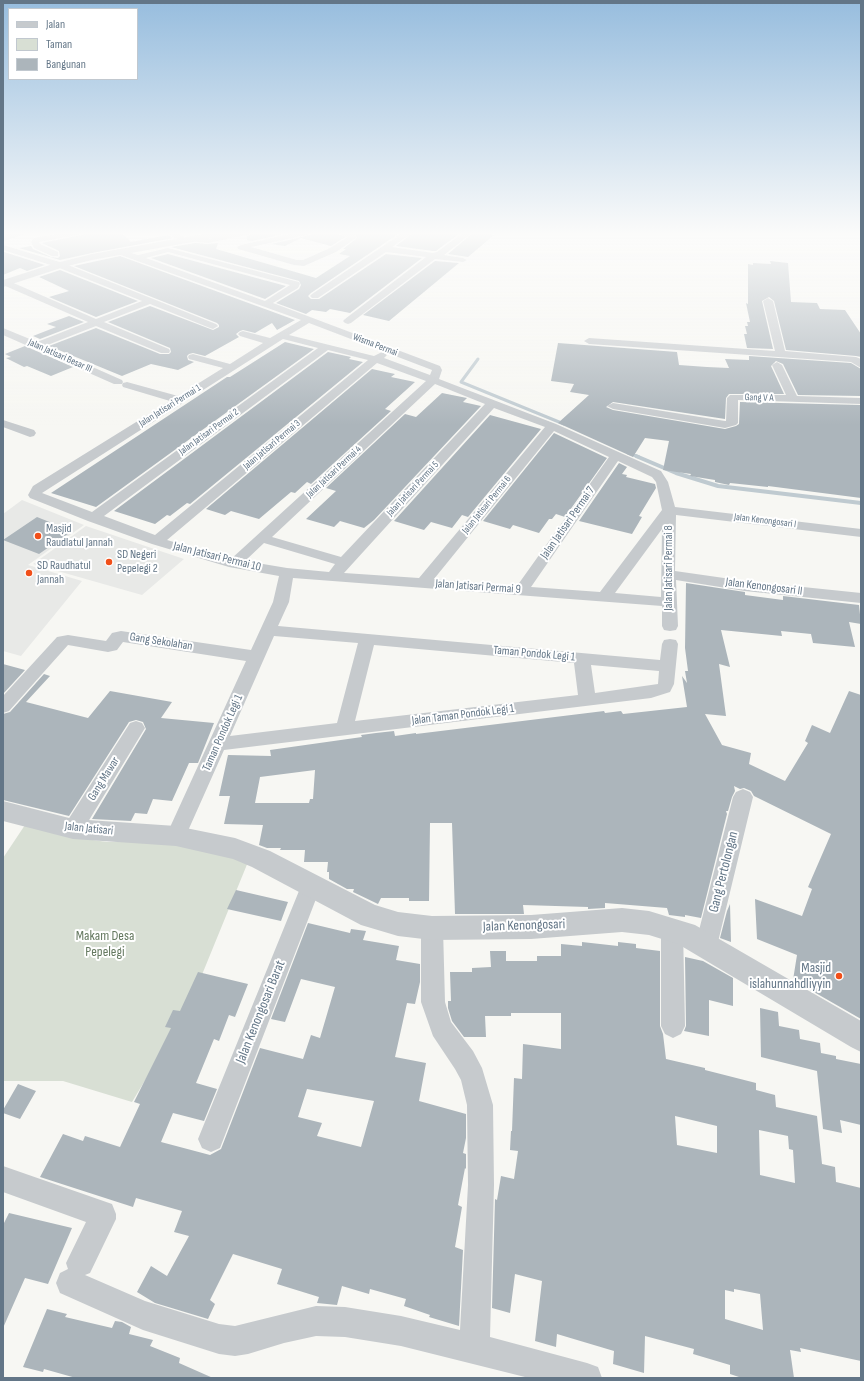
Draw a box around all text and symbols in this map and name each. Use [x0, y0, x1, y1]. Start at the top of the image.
legend [8, 8, 138, 80]
text: Jalan [46, 17, 65, 32]
text: Taman [46, 37, 72, 52]
text: Bangunan [46, 57, 86, 72]
street label: Wisma Permai [351, 331, 399, 359]
street label: Jalan Jatisari Besar III [26, 337, 94, 375]
street label: Jalan Jatisari Permai 1 [137, 382, 203, 430]
street label: Gang V A [744, 391, 774, 405]
street label: Jalan Jatisari Permai 2 [177, 406, 241, 458]
street label: Jalan Jatisari Permai 3 [241, 418, 303, 472]
street label: Jalan Jatisari Permai 4 [304, 443, 364, 501]
street label: Jalan Jatisari Permai 5 [384, 459, 442, 519]
street label: Jalan Jatisari Permai 6 [460, 474, 514, 536]
street label: Jalan Jatisari Permai 7 [538, 484, 598, 562]
street label: Jalan Kenongosari I [733, 511, 797, 531]
place label: Masjid Raudlatul Jannah [46, 522, 113, 550]
street label: Jalan Jatisari Permai 8 [662, 525, 676, 611]
marker: Masjid Raudlatul Jannah [33, 531, 43, 541]
street label: Jalan Jatisari Permai 10 [172, 539, 262, 575]
place label: SD Negeri Pepelegi 2 [117, 548, 158, 576]
marker: SD Negeri Pepelegi 2 [104, 557, 114, 567]
place label: SD Raudhatul Jannah [37, 559, 91, 587]
marker: SD Raudhatul Jannah [24, 568, 34, 578]
street label: Jalan Kenongosari II [725, 575, 803, 599]
street label: Jalan Jatisari Permai 9 [435, 577, 521, 597]
street label: Gang Sekolahan [129, 630, 193, 654]
street label: Taman Pondok Legi 1 [493, 643, 575, 665]
street label: Taman Pondok Legi 1 [200, 693, 246, 773]
street label: Jalan Taman Pondok Legi 1 [411, 702, 515, 728]
street label: Gang Mawar [85, 755, 123, 803]
street label: Jalan Jatisari [64, 819, 114, 839]
street label: Gang Pertolongan [706, 830, 742, 914]
street label: Jalan Kenongosari [483, 916, 565, 936]
park label: Makam Desa Pepelegi [76, 928, 134, 960]
street label: Jalan Kenongosari Barat [233, 958, 289, 1066]
place label: Masjid islahunnahdliyyin [749, 960, 831, 992]
marker: Masjid islahunnahdliyyin [834, 971, 844, 981]

